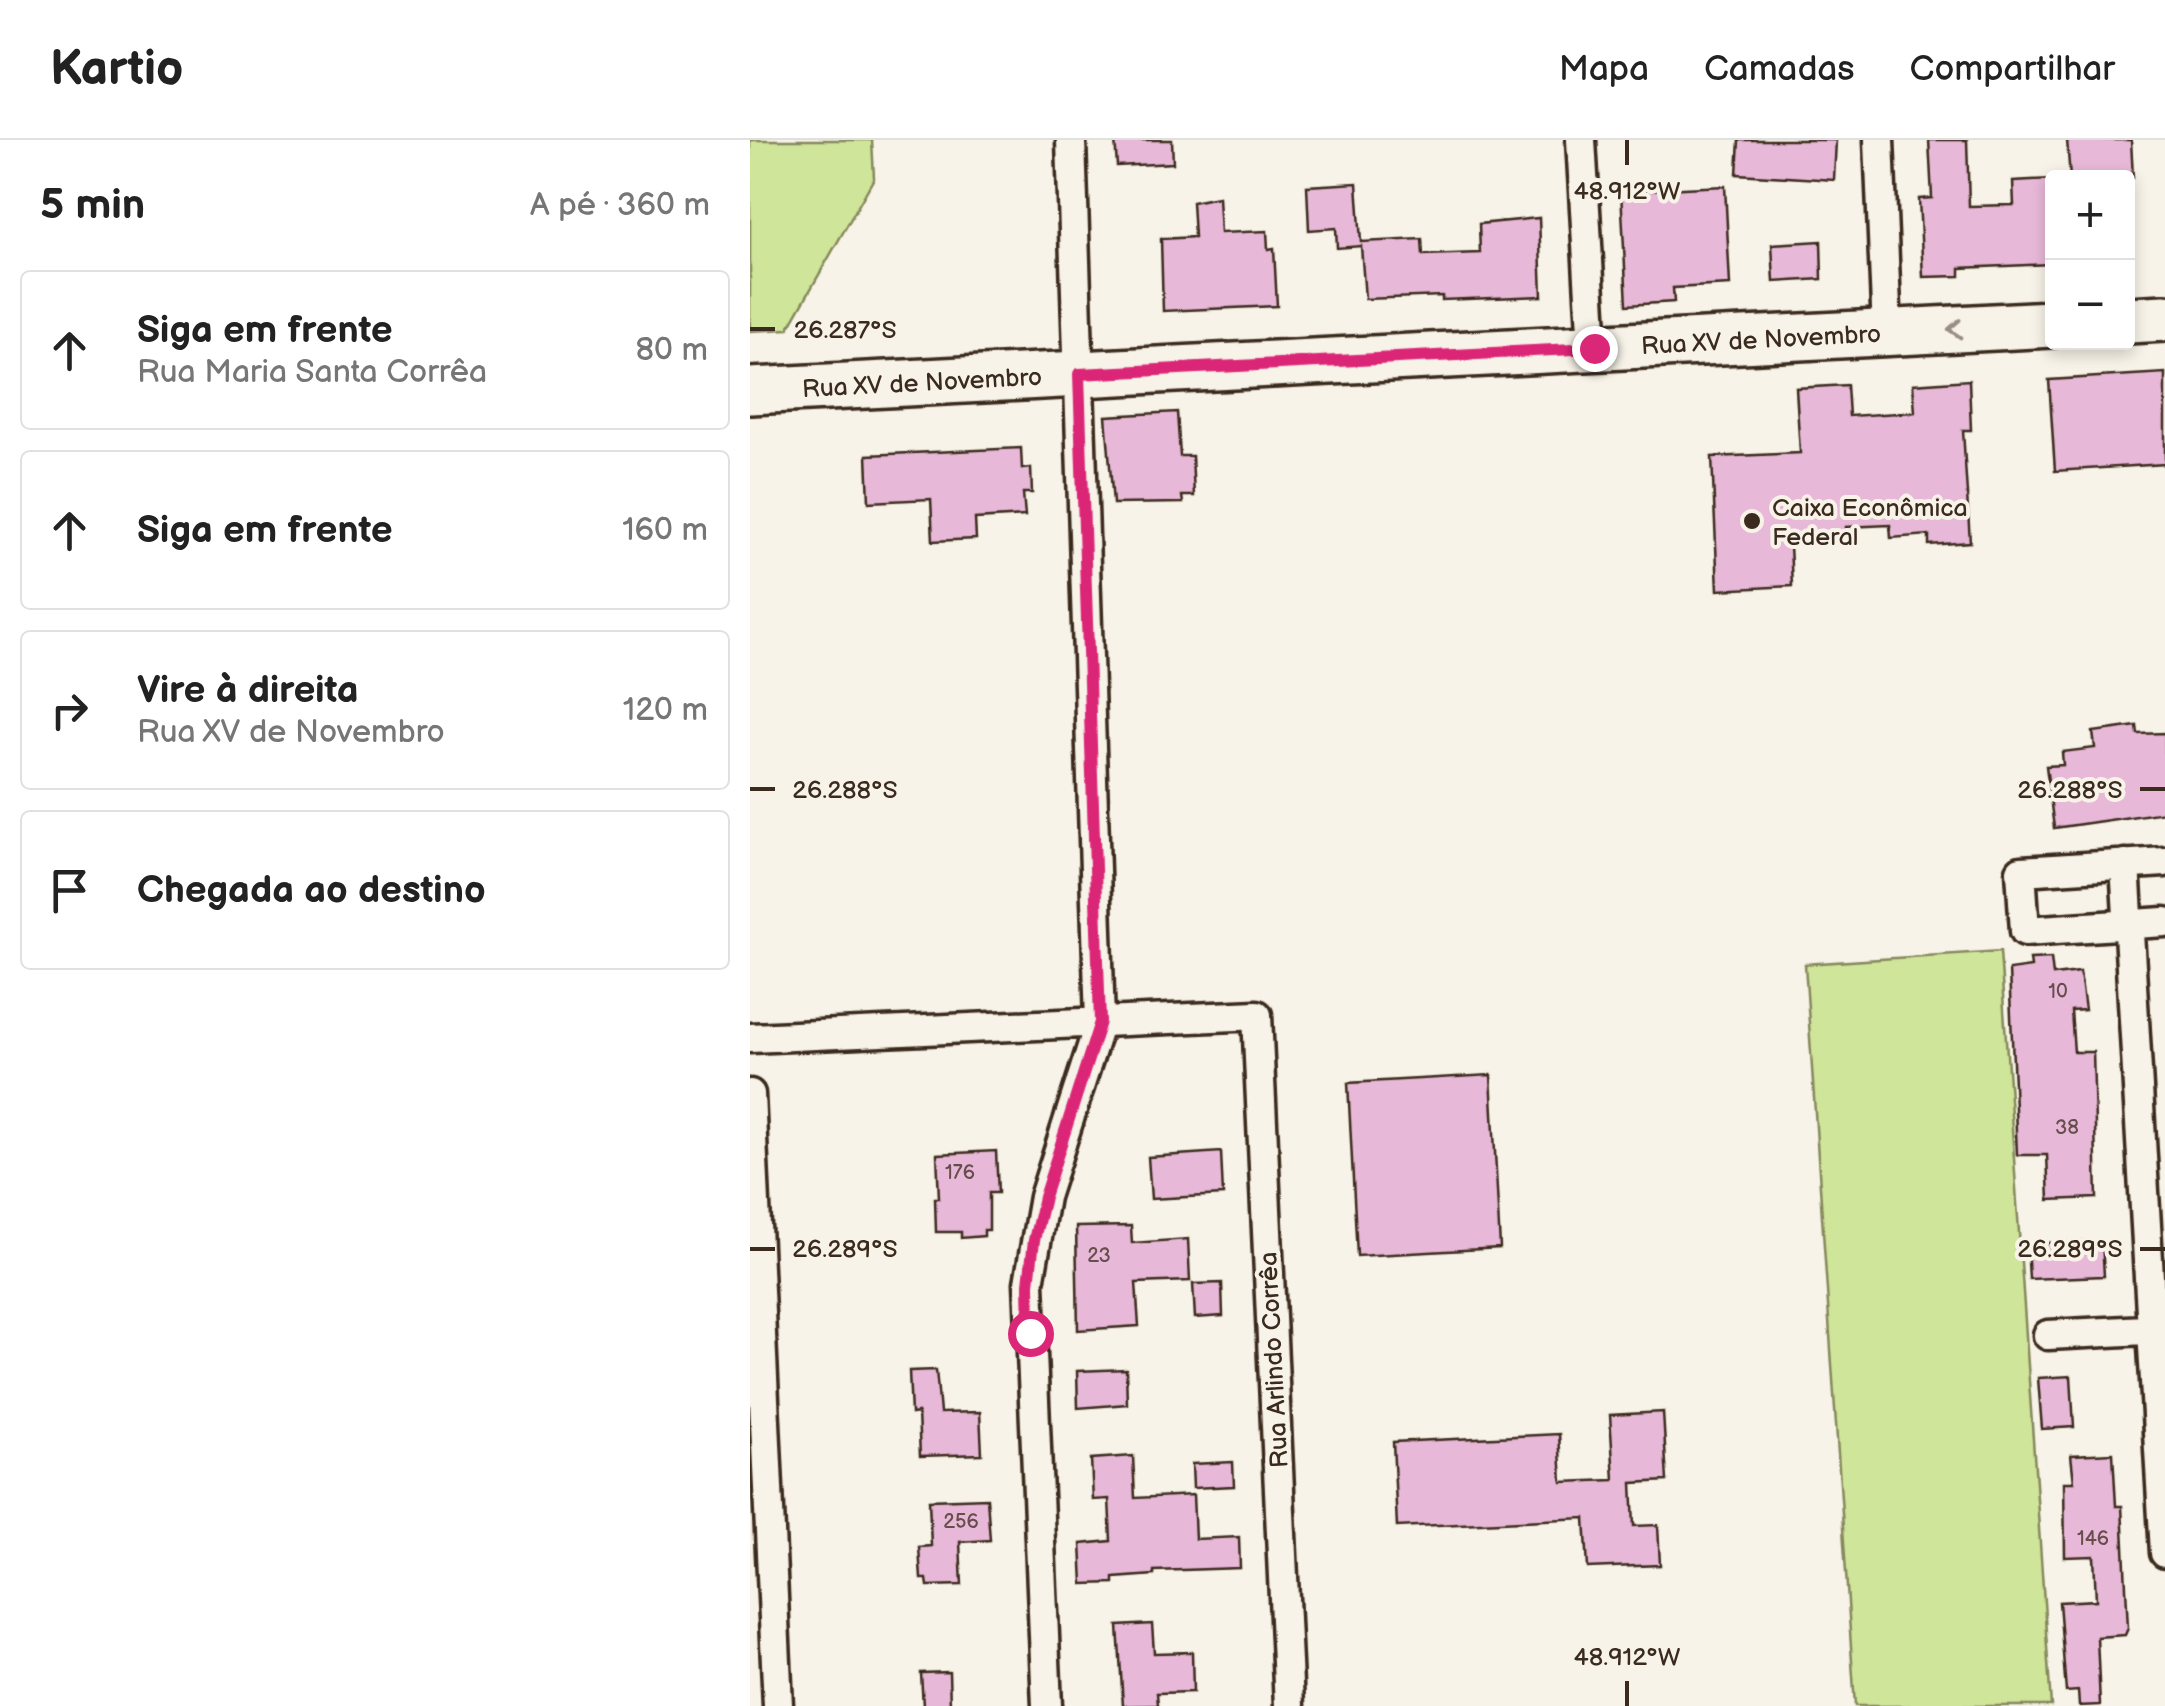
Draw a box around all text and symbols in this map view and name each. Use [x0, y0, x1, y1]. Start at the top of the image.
text: Kartio [50, 41, 183, 98]
text: Mapa [1559, 48, 1649, 91]
text: Camadas [1704, 48, 1855, 91]
text: Compartilhar [1910, 48, 2115, 91]
map controls [2045, 170, 2135, 350]
button: + [2045, 170, 2135, 260]
text: 48.912°W [1573, 176, 1681, 207]
text: 5 min [40, 180, 145, 231]
text: A pé · 360 m [530, 186, 710, 225]
button: − [2045, 260, 2135, 350]
text: Siga em frente [137, 308, 393, 353]
text: 26.287°S [793, 315, 897, 346]
one-way arrow [1947, 318, 1963, 339]
street label: Rua XV de Novembro [1640, 319, 1882, 362]
icon: ahead [42, 323, 97, 378]
route end [1572, 326, 1618, 372]
text: 80 m [635, 331, 708, 370]
text: Rua Maria Santa Corrêa [137, 353, 487, 392]
street label: Rua XV de Novembro [801, 362, 1043, 405]
place label: Caixa Econômica Federal [1772, 493, 1968, 553]
icon: ahead [42, 503, 97, 558]
text: Siga em frente [137, 508, 393, 553]
marker: Caixa Econômica Federal [1741, 510, 1763, 532]
text: 160 m [622, 511, 708, 550]
text: Vire à direita [137, 668, 359, 713]
icon: right [42, 683, 97, 738]
text: 120 m [623, 691, 708, 730]
text: Rua XV de Novembro [137, 713, 445, 752]
text: 26.288°S [792, 775, 898, 806]
text: 26.288°S [2017, 775, 2123, 806]
icon: arrive [42, 863, 97, 918]
text: Chegada ao destino [137, 868, 486, 913]
house number: 10 [2048, 980, 2068, 1004]
house number: 38 [2055, 1116, 2079, 1140]
house number: 176 [945, 1161, 975, 1185]
text: 26.289°S [792, 1234, 898, 1265]
text: 26.289°S [2017, 1234, 2123, 1265]
house number: 23 [1087, 1244, 1111, 1268]
street label: Rua Arlindo Corrêa [1253, 1251, 1296, 1469]
route start [1008, 1311, 1054, 1357]
house number: 256 [943, 1510, 979, 1534]
house number: 146 [2077, 1527, 2109, 1551]
text: 48.912°W [1573, 1642, 1681, 1673]

